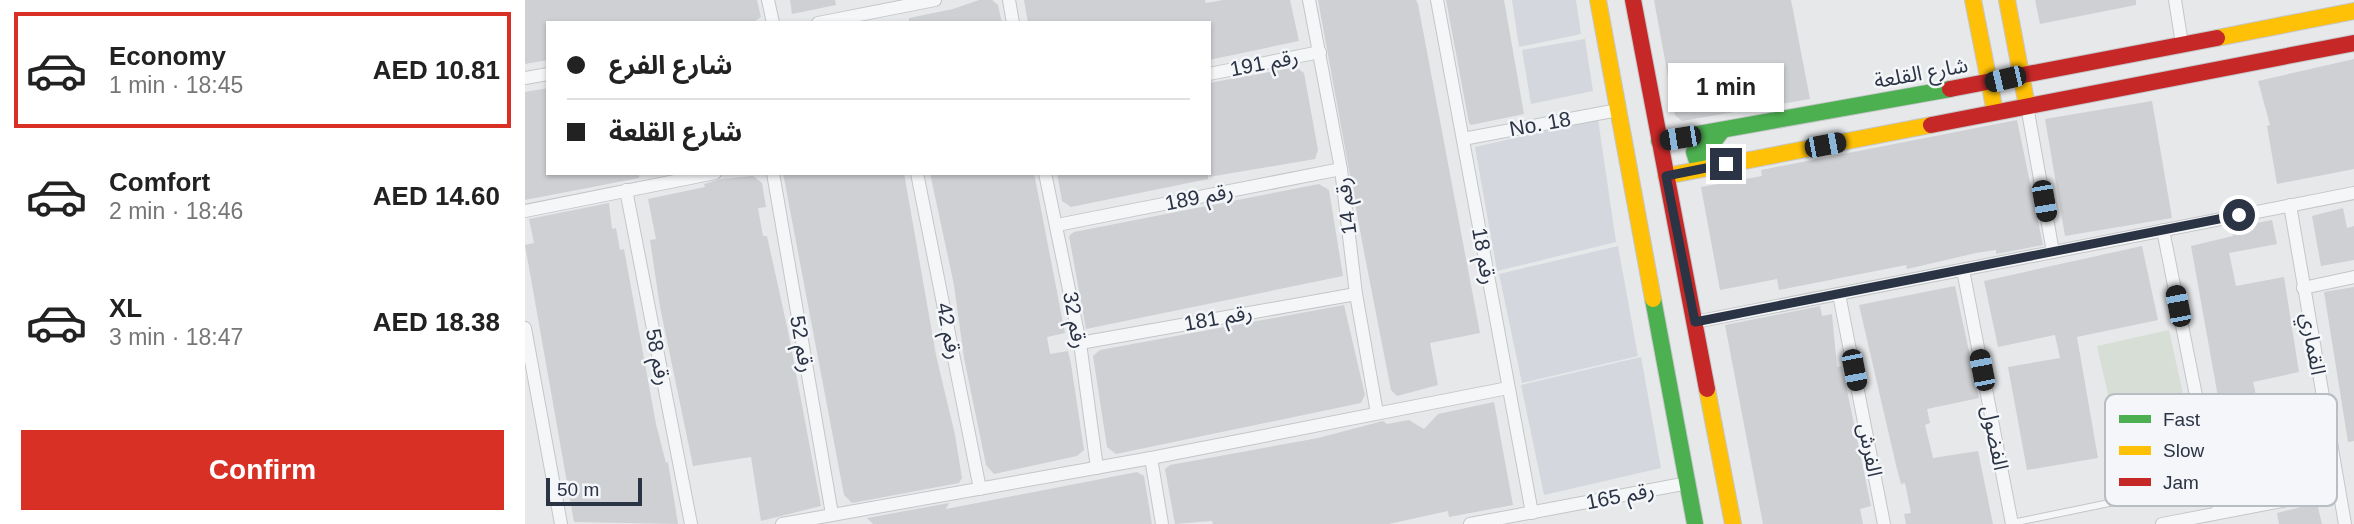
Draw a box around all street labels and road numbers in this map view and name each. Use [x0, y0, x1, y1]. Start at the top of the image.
street label: رقم 191 [1228, 45, 1301, 84]
street label: شارع القلعة [1872, 53, 1970, 96]
street label: No. 18 [1507, 107, 1572, 140]
street label: رقم 14 [1331, 176, 1364, 236]
street label: رقم 189 [1163, 179, 1236, 218]
street label: رقم 18 [1464, 226, 1501, 287]
street label: رقم 32 [1055, 290, 1092, 351]
street label: رقم 181 [1182, 300, 1255, 339]
street label: رقم 42 [929, 301, 966, 362]
street label: القماري [2292, 311, 2330, 378]
street label: رقم 52 [782, 314, 819, 375]
street label: رقم 58 [638, 327, 675, 388]
street label: الفضول [1977, 404, 2013, 472]
street label: الفرش [1853, 421, 1887, 479]
street label: رقم 165 [1584, 478, 1657, 517]

